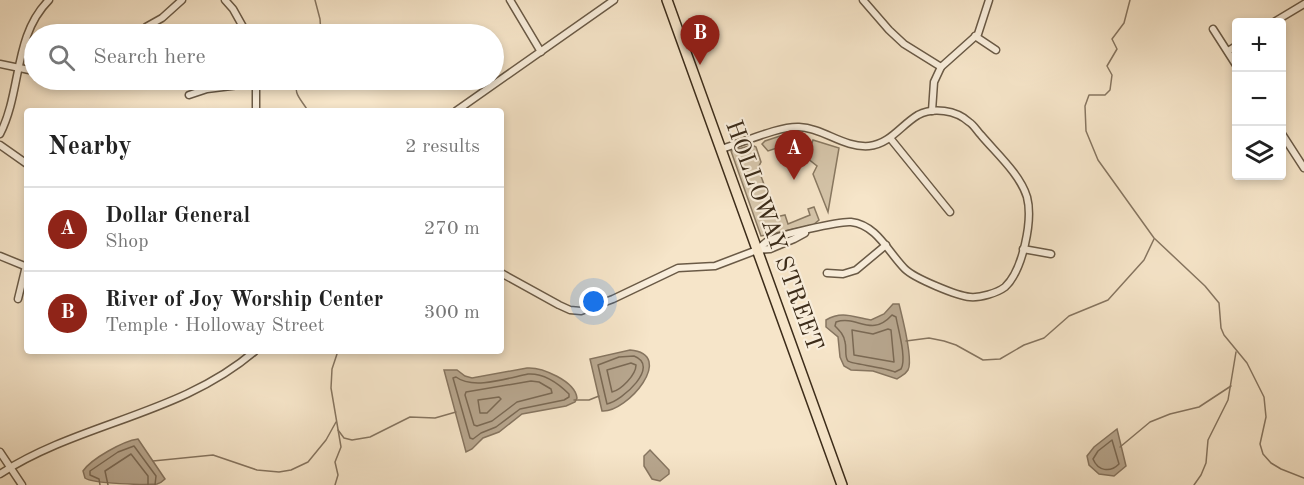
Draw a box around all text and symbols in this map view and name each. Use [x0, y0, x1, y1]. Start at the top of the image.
pin: B [680, 16, 720, 65]
map controls [1232, 18, 1286, 180]
button: + [1232, 18, 1286, 72]
search box [24, 24, 504, 90]
icon: search [45, 41, 78, 74]
text: Search here [93, 46, 206, 68]
button: − [1232, 72, 1286, 126]
street label: HOLLOWAY STREET [718, 116, 828, 356]
button: layers [1232, 126, 1286, 180]
pin: A [774, 130, 814, 180]
text: Nearby [48, 134, 132, 160]
text: 2 results [405, 137, 480, 157]
text: Dollar General [105, 205, 250, 227]
text: A [60, 219, 75, 239]
text: 270 m [424, 219, 480, 239]
text: Shop [105, 232, 149, 252]
your location [579, 287, 608, 316]
text: River of Joy Worship Center [105, 289, 383, 311]
text: B [60, 303, 75, 323]
text: 300 m [424, 303, 480, 323]
text: Temple · Holloway Street [105, 316, 324, 336]

